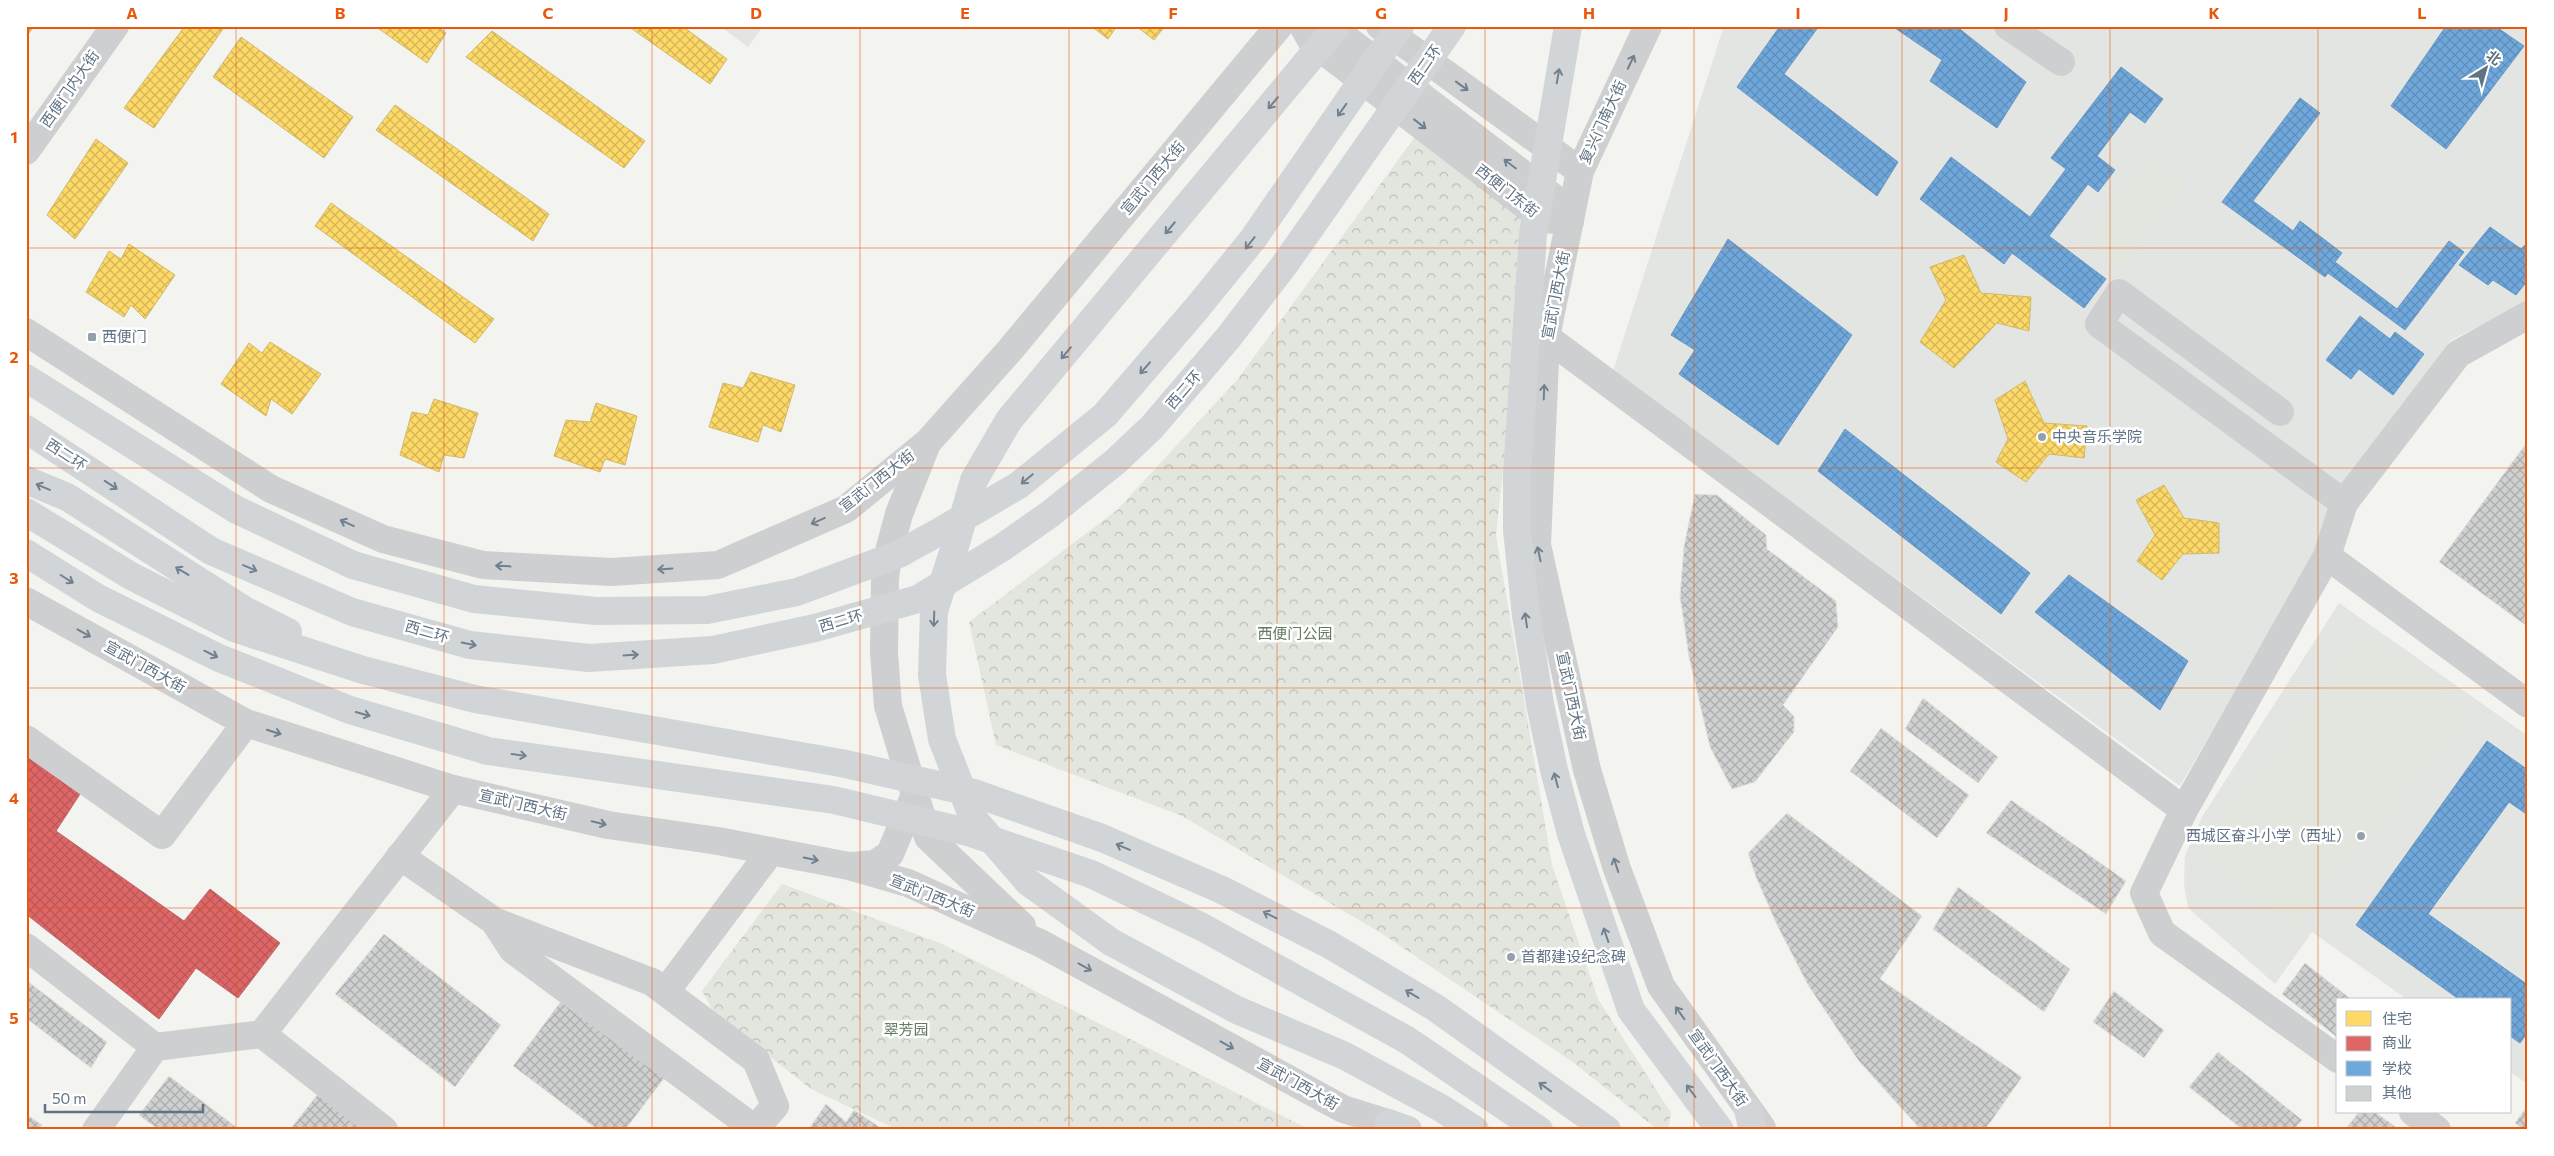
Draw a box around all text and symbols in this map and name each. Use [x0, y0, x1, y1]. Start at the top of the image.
text: A [126, 3, 138, 22]
text: B [335, 3, 346, 22]
text: C [543, 3, 554, 22]
text: D [750, 3, 762, 22]
text: E [960, 3, 970, 22]
text: F [1168, 3, 1178, 22]
text: G [1375, 3, 1387, 22]
text: H [1583, 3, 1595, 22]
text: I [1795, 3, 1801, 22]
text: J [2003, 3, 2009, 22]
text: K [2208, 3, 2220, 22]
text: L [2417, 3, 2427, 22]
street label: 西二环 [1404, 41, 1444, 88]
north arrow [2462, 42, 2512, 92]
street label: 西便门内大街 [36, 46, 102, 130]
text: 北 [2483, 46, 2505, 68]
one-way arrow [1627, 55, 1636, 70]
one-way arrow [1554, 69, 1564, 85]
street label: 复兴门南大街 [1575, 77, 1629, 166]
one-way arrow [1455, 81, 1469, 91]
one-way arrow [1268, 96, 1279, 109]
one-way arrow [1337, 102, 1347, 116]
one-way arrow [1413, 119, 1426, 130]
text: 1 [10, 127, 18, 146]
street label: 宣武门西大街 [1116, 137, 1188, 218]
one-way arrow [1503, 159, 1517, 169]
street label: 西便门东街 [1473, 160, 1543, 220]
one-way arrow [1164, 221, 1175, 234]
one-way arrow [1244, 236, 1255, 249]
street label: 宣武门西大街 [1538, 249, 1572, 341]
place label: 西便门 [102, 327, 147, 345]
marker: 西便门 [86, 331, 98, 343]
text: 2 [9, 347, 19, 366]
one-way arrow [1060, 347, 1071, 360]
one-way arrow [1140, 361, 1151, 374]
street label: 西二环 [1162, 366, 1205, 412]
one-way arrow [1539, 384, 1548, 400]
place label: 中央音乐学院 [2052, 427, 2142, 445]
marker: 中央音乐学院 [2036, 431, 2048, 443]
street label: 西二环 [43, 434, 90, 474]
street label: 宣武门西大街 [835, 445, 917, 515]
one-way arrow [1021, 473, 1034, 484]
one-way arrow [103, 480, 117, 490]
one-way arrow [36, 481, 51, 491]
one-way arrow [811, 517, 826, 527]
one-way arrow [340, 518, 355, 528]
one-way arrow [1534, 547, 1543, 563]
one-way arrow [495, 562, 511, 571]
one-way arrow [242, 563, 257, 573]
one-way arrow [657, 564, 673, 573]
one-way arrow [175, 566, 189, 577]
text: 3 [9, 568, 19, 587]
one-way arrow [60, 574, 74, 584]
street label: 西二环 [817, 605, 865, 635]
one-way arrow [929, 611, 938, 627]
one-way arrow [1521, 613, 1531, 629]
street label: 西二环 [403, 616, 451, 646]
park label: 西便门公园 [1257, 624, 1333, 642]
one-way arrow [76, 629, 91, 638]
street label: 宣武门西大街 [102, 636, 189, 696]
one-way arrow [461, 639, 477, 649]
one-way arrow [204, 649, 219, 659]
street label: 宣武门西大街 [1554, 650, 1590, 742]
one-way arrow [622, 651, 638, 660]
one-way arrow [354, 709, 370, 719]
one-way arrow [266, 728, 282, 738]
one-way arrow [511, 750, 527, 760]
one-way arrow [1551, 772, 1561, 788]
street label: 宣武门西大街 [477, 785, 569, 823]
text: 4 [9, 788, 19, 807]
one-way arrow [591, 819, 607, 828]
place label: 西城区奋斗小学（西址） [2186, 826, 2351, 844]
marker: 西城区奋斗小学（西址） [2355, 830, 2367, 842]
one-way arrow [1116, 842, 1131, 852]
one-way arrow [803, 855, 819, 864]
one-way arrow [1611, 857, 1620, 873]
street label: 宣武门西大街 [887, 870, 977, 920]
one-way arrow [1263, 910, 1278, 920]
one-way arrow [1600, 927, 1610, 943]
place label: 首都建设纪念碑 [1521, 947, 1626, 965]
marker: 首都建设纪念碑 [1505, 951, 1517, 963]
one-way arrow [1077, 962, 1092, 972]
one-way arrow [1405, 989, 1419, 999]
legend [2336, 998, 2512, 1114]
one-way arrow [1675, 1006, 1685, 1020]
text: 5 [9, 1008, 19, 1027]
text: 住宅 [2382, 1009, 2412, 1027]
park label: 翠芳园 [883, 1020, 929, 1038]
street label: 宣武门西大街 [1686, 1025, 1752, 1109]
text: 商业 [2382, 1033, 2412, 1051]
one-way arrow [1220, 1040, 1235, 1050]
street label: 宣武门西大街 [1255, 1053, 1342, 1113]
text: 学校 [2382, 1059, 2412, 1077]
scale bar [45, 1081, 202, 1113]
one-way arrow [1538, 1082, 1552, 1092]
text: 其他 [2382, 1083, 2412, 1101]
one-way arrow [1686, 1084, 1696, 1098]
text: 50 m [52, 1089, 86, 1107]

